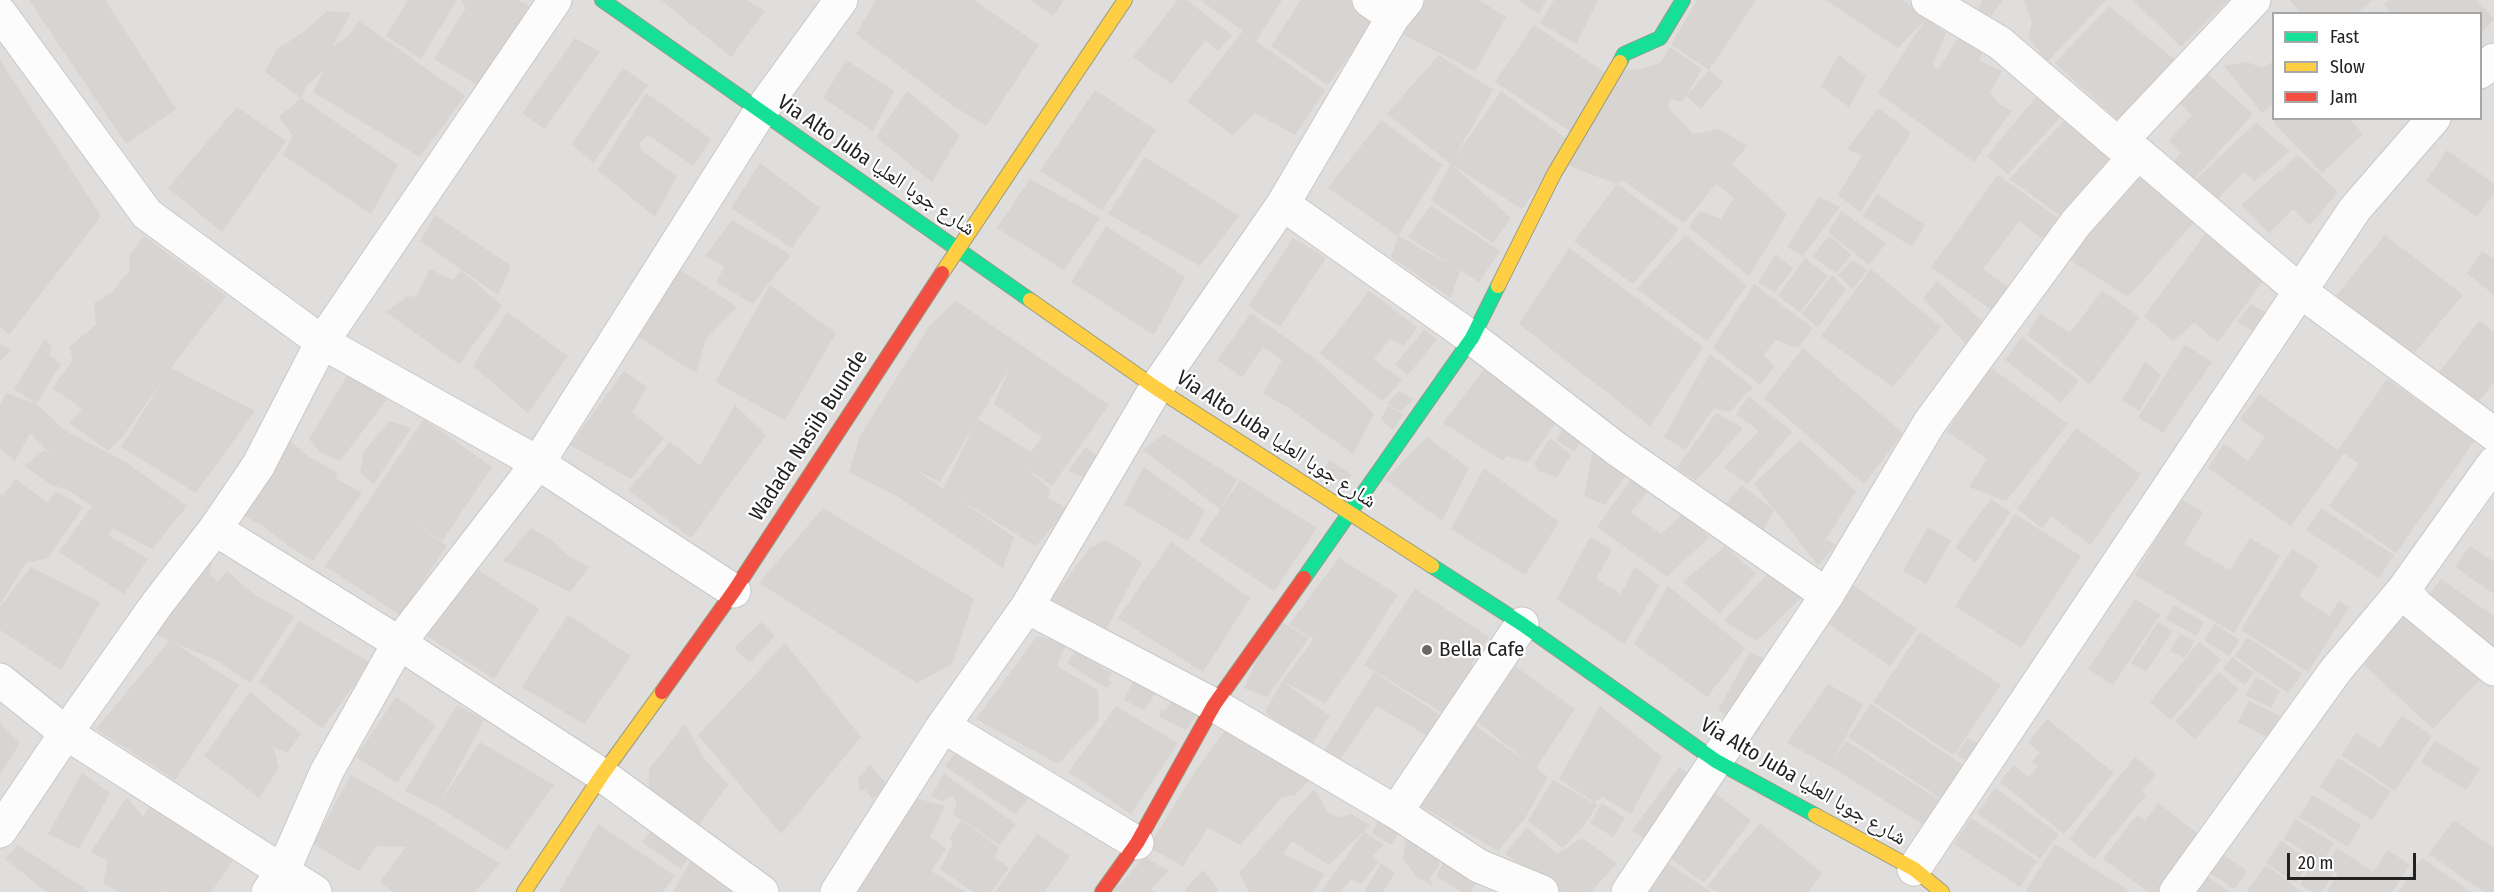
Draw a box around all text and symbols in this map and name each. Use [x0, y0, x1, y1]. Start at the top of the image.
legend [2272, 12, 2482, 120]
text: Fast [2330, 26, 2359, 48]
text: Slow [2330, 56, 2365, 78]
text: Jam [2330, 86, 2358, 108]
street label: Via Alto Juba شارع جوبا العليا [772, 90, 980, 242]
street label: Wadada Nasiib Buunde [744, 346, 874, 526]
street label: Via Alto Juba شارع جوبا العليا [1171, 366, 1381, 514]
place label: Bella Cafe [1439, 637, 1524, 663]
marker: Bella Cafe [1420, 643, 1434, 657]
street label: Via Alto Juba شارع جوبا العليا [1696, 713, 1910, 851]
scale bar [2290, 841, 2419, 879]
text: 20 m [2298, 852, 2333, 874]

